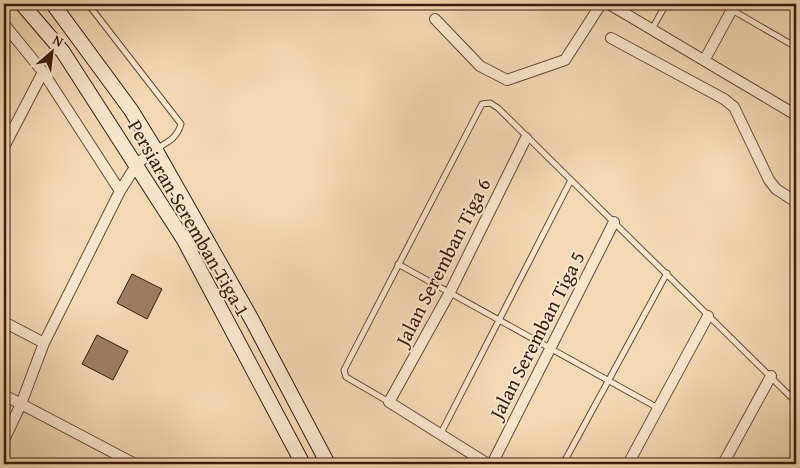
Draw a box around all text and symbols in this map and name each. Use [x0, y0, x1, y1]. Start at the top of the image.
north arrow [28, 28, 78, 78]
text: N [49, 29, 67, 52]
street label: Persiaran Seremban Tiga 1 [121, 114, 258, 322]
street label: Jalan Seremban Tiga 6 [386, 173, 497, 353]
street label: Jalan Seremban Tiga 5 [480, 246, 591, 426]

